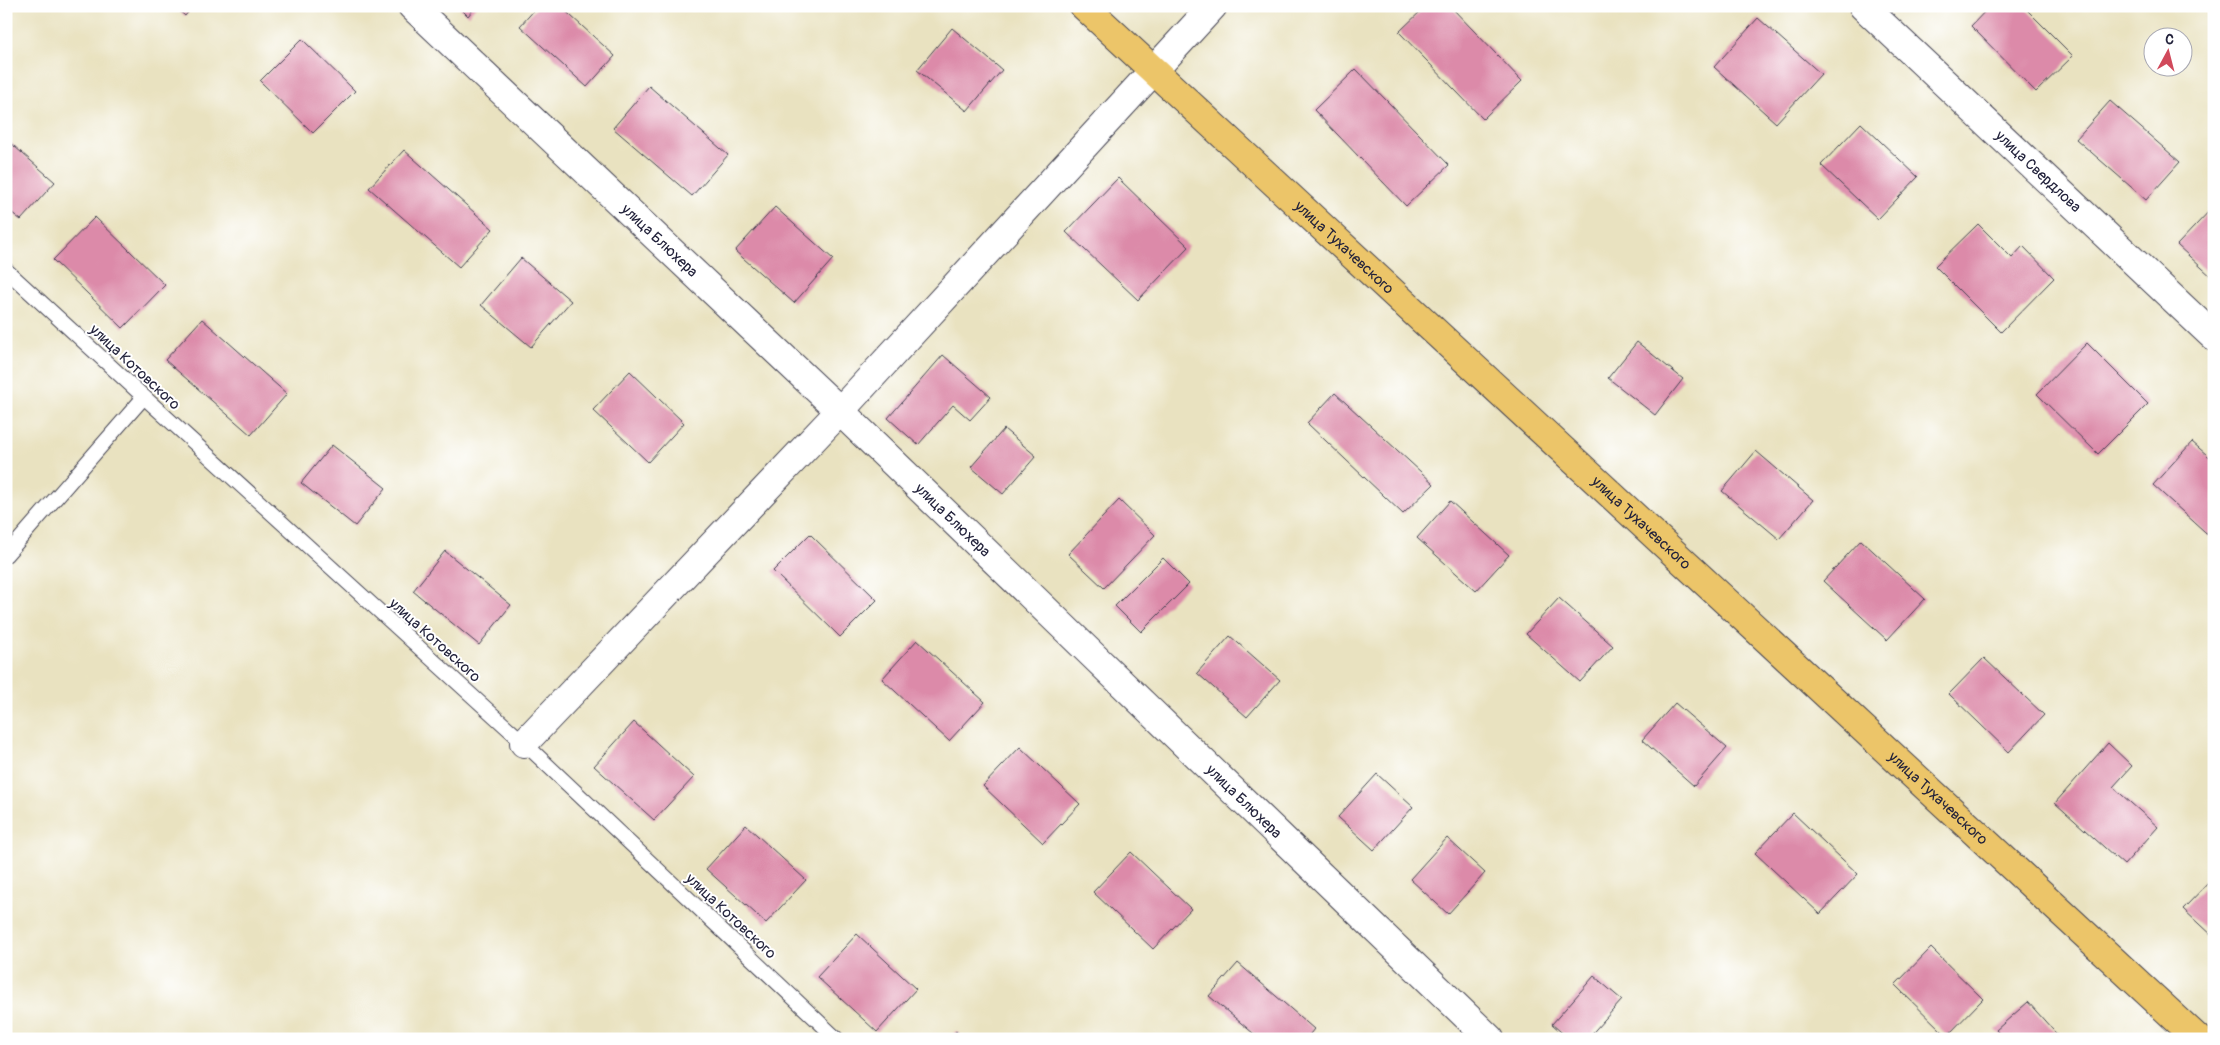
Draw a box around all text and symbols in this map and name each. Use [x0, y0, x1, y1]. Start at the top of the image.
north arrow [2142, 28, 2192, 78]
text: С [2164, 31, 2175, 49]
street label: улица Свердлова [1990, 126, 2085, 217]
street label: улица Тухачевского [1290, 196, 1398, 299]
street label: улица Блюхера [616, 199, 702, 281]
street label: улица Котовского [85, 320, 184, 414]
street label: улица Тухачевского [1586, 472, 1695, 574]
street label: улица Блюхера [910, 479, 994, 561]
street label: улица Котовского [384, 594, 484, 687]
street label: улица Тухачевского [1883, 747, 1992, 849]
street label: улица Блюхера [1201, 760, 1286, 843]
street label: улица Котовского [681, 869, 780, 963]

